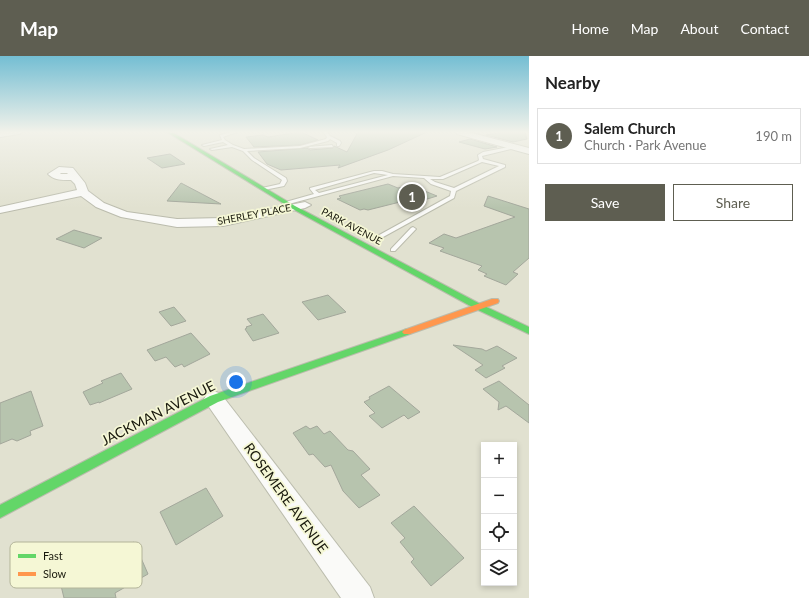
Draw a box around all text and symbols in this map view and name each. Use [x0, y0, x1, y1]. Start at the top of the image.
text: Map [20, 17, 58, 40]
text: Home [571, 20, 609, 37]
text: Map [631, 20, 658, 37]
text: About [680, 20, 718, 37]
text: Contact [740, 20, 789, 37]
text: Nearby [545, 72, 600, 93]
text: Salem Church [584, 119, 676, 137]
text: 1 [555, 128, 563, 144]
text: 190 m [755, 128, 792, 144]
text: Church · Park Avenue [584, 137, 706, 153]
pin: 1 [399, 182, 425, 212]
button: Save [545, 184, 665, 221]
button: Share [673, 184, 793, 221]
street label: SHERLEY PLACE [216, 201, 292, 227]
street label: PARK AVENUE [320, 205, 385, 247]
your location [226, 372, 246, 392]
street label: JACKMAN AVENUE [98, 377, 217, 449]
street label: ROSEMERE AVENUE [241, 439, 332, 556]
map controls [481, 442, 517, 586]
button: + [481, 442, 517, 478]
button: − [481, 478, 517, 514]
button: locate [481, 514, 517, 550]
legend [10, 542, 142, 588]
text: Fast [43, 549, 63, 562]
button: layers [481, 550, 517, 586]
text: Slow [43, 567, 67, 580]

